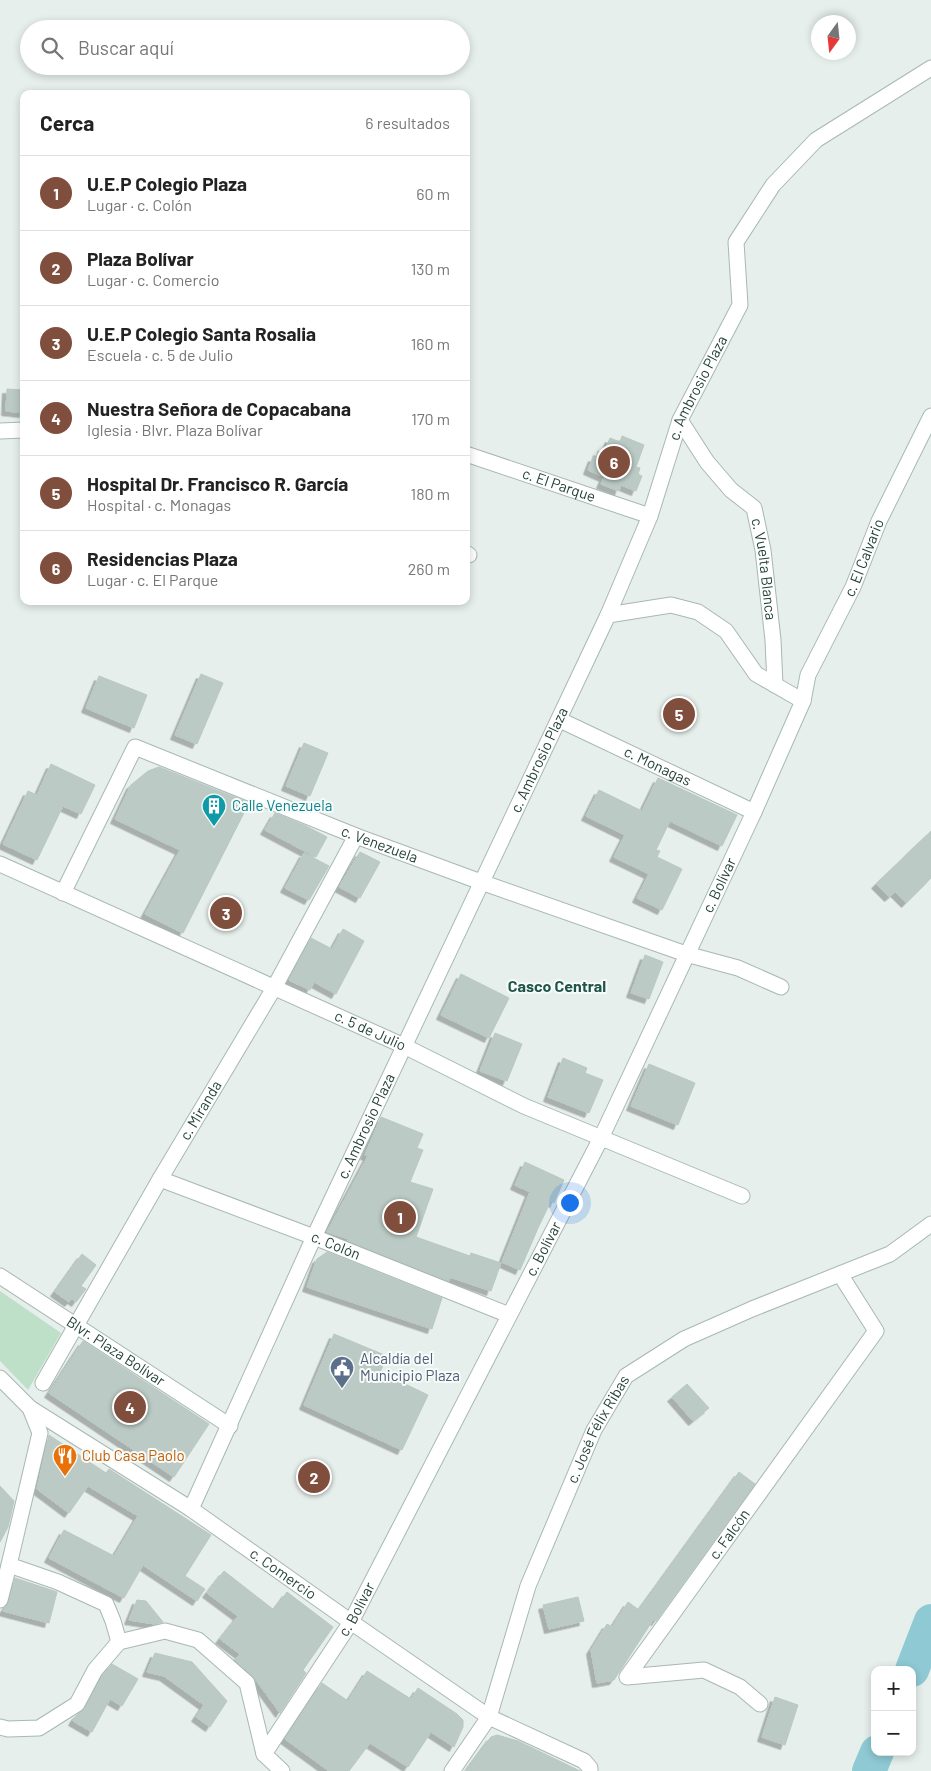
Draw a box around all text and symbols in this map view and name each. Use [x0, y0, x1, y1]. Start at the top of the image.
north arrow [811, 15, 856, 60]
search box [20, 20, 470, 75]
icon: search [38, 34, 66, 62]
text: Buscar aquí [78, 36, 174, 59]
text: Cerca [40, 110, 94, 135]
text: 6 resultados [365, 113, 450, 132]
text: U.E.P Colegio Plaza [87, 172, 247, 195]
text: 1 [53, 184, 59, 203]
text: 60 m [416, 184, 450, 203]
text: Lugar · c. Colón [87, 195, 192, 214]
text: Plaza Bolívar [87, 247, 194, 270]
text: 2 [52, 259, 60, 278]
text: 130 m [411, 259, 450, 278]
text: Lugar · c. Comercio [87, 270, 219, 289]
text: U.E.P Colegio Santa Rosalia [87, 322, 316, 345]
street label: c. Ambrosio Plaza [664, 332, 730, 442]
text: 3 [52, 334, 60, 353]
text: 160 m [411, 334, 450, 353]
text: Escuela · c. 5 de Julio [87, 345, 233, 364]
text: Nuestra Señora de Copacabana [87, 397, 351, 420]
text: 4 [51, 409, 61, 428]
text: 170 m [411, 409, 450, 428]
text: Iglesia · Blvr. Plaza Bolívar [87, 420, 263, 439]
pin: 6 [598, 443, 630, 481]
street label: c. El Parque [520, 464, 598, 505]
text: Hospital Dr. Francisco R. García [87, 472, 348, 495]
text: 5 [52, 484, 60, 503]
text: 180 m [411, 484, 450, 503]
text: Hospital · c. Monagas [87, 495, 231, 514]
street label: c. Vuelta Blanca [748, 516, 781, 621]
street label: c. El Calvario [840, 516, 887, 599]
text: Residencias Plaza [87, 547, 238, 570]
text: 6 [52, 559, 60, 578]
text: 260 m [408, 559, 450, 578]
text: Lugar · c. El Parque [87, 570, 218, 589]
pin: 5 [663, 695, 695, 733]
street label: c. Ambrosio Plaza [506, 704, 571, 815]
street label: c. Monagas [622, 742, 694, 789]
building icon: Calle Venezuela [201, 793, 227, 827]
place label: Calle Venezuela [232, 796, 332, 814]
street label: c. Venezuela [339, 821, 421, 866]
street label: c. Bolívar [698, 854, 740, 915]
pin: 3 [210, 894, 242, 932]
district label: Casco Central [508, 976, 606, 995]
street label: c. 5 de Julio [332, 1006, 409, 1054]
street label: c. Ambrosio Plaza [333, 1070, 398, 1181]
street label: c. Miranda [175, 1077, 225, 1143]
your location [557, 1190, 583, 1216]
pin: 1 [384, 1198, 416, 1236]
street label: c. Bolívar [521, 1218, 565, 1279]
street label: c. Colón [309, 1227, 363, 1263]
street label: Blvr. Plaza Bolívar [64, 1312, 169, 1389]
place label: Alcaldía del Municipio Plaza [360, 1349, 460, 1384]
public building icon: Alcaldía del Municipio Plaza [329, 1355, 355, 1389]
street label: c. José Félix Ribas [563, 1372, 633, 1486]
pin: 4 [114, 1388, 146, 1426]
restaurant icon: Club Casa Paolo [52, 1443, 78, 1477]
place label: Club Casa Paolo [82, 1446, 185, 1464]
pin: 2 [298, 1458, 330, 1496]
street label: c. Falcón [705, 1505, 753, 1563]
street label: c. Comercio [247, 1543, 320, 1603]
street label: c. Bolívar [334, 1578, 378, 1639]
map controls [871, 1666, 916, 1756]
button: + [871, 1666, 916, 1711]
button: − [871, 1711, 916, 1756]

